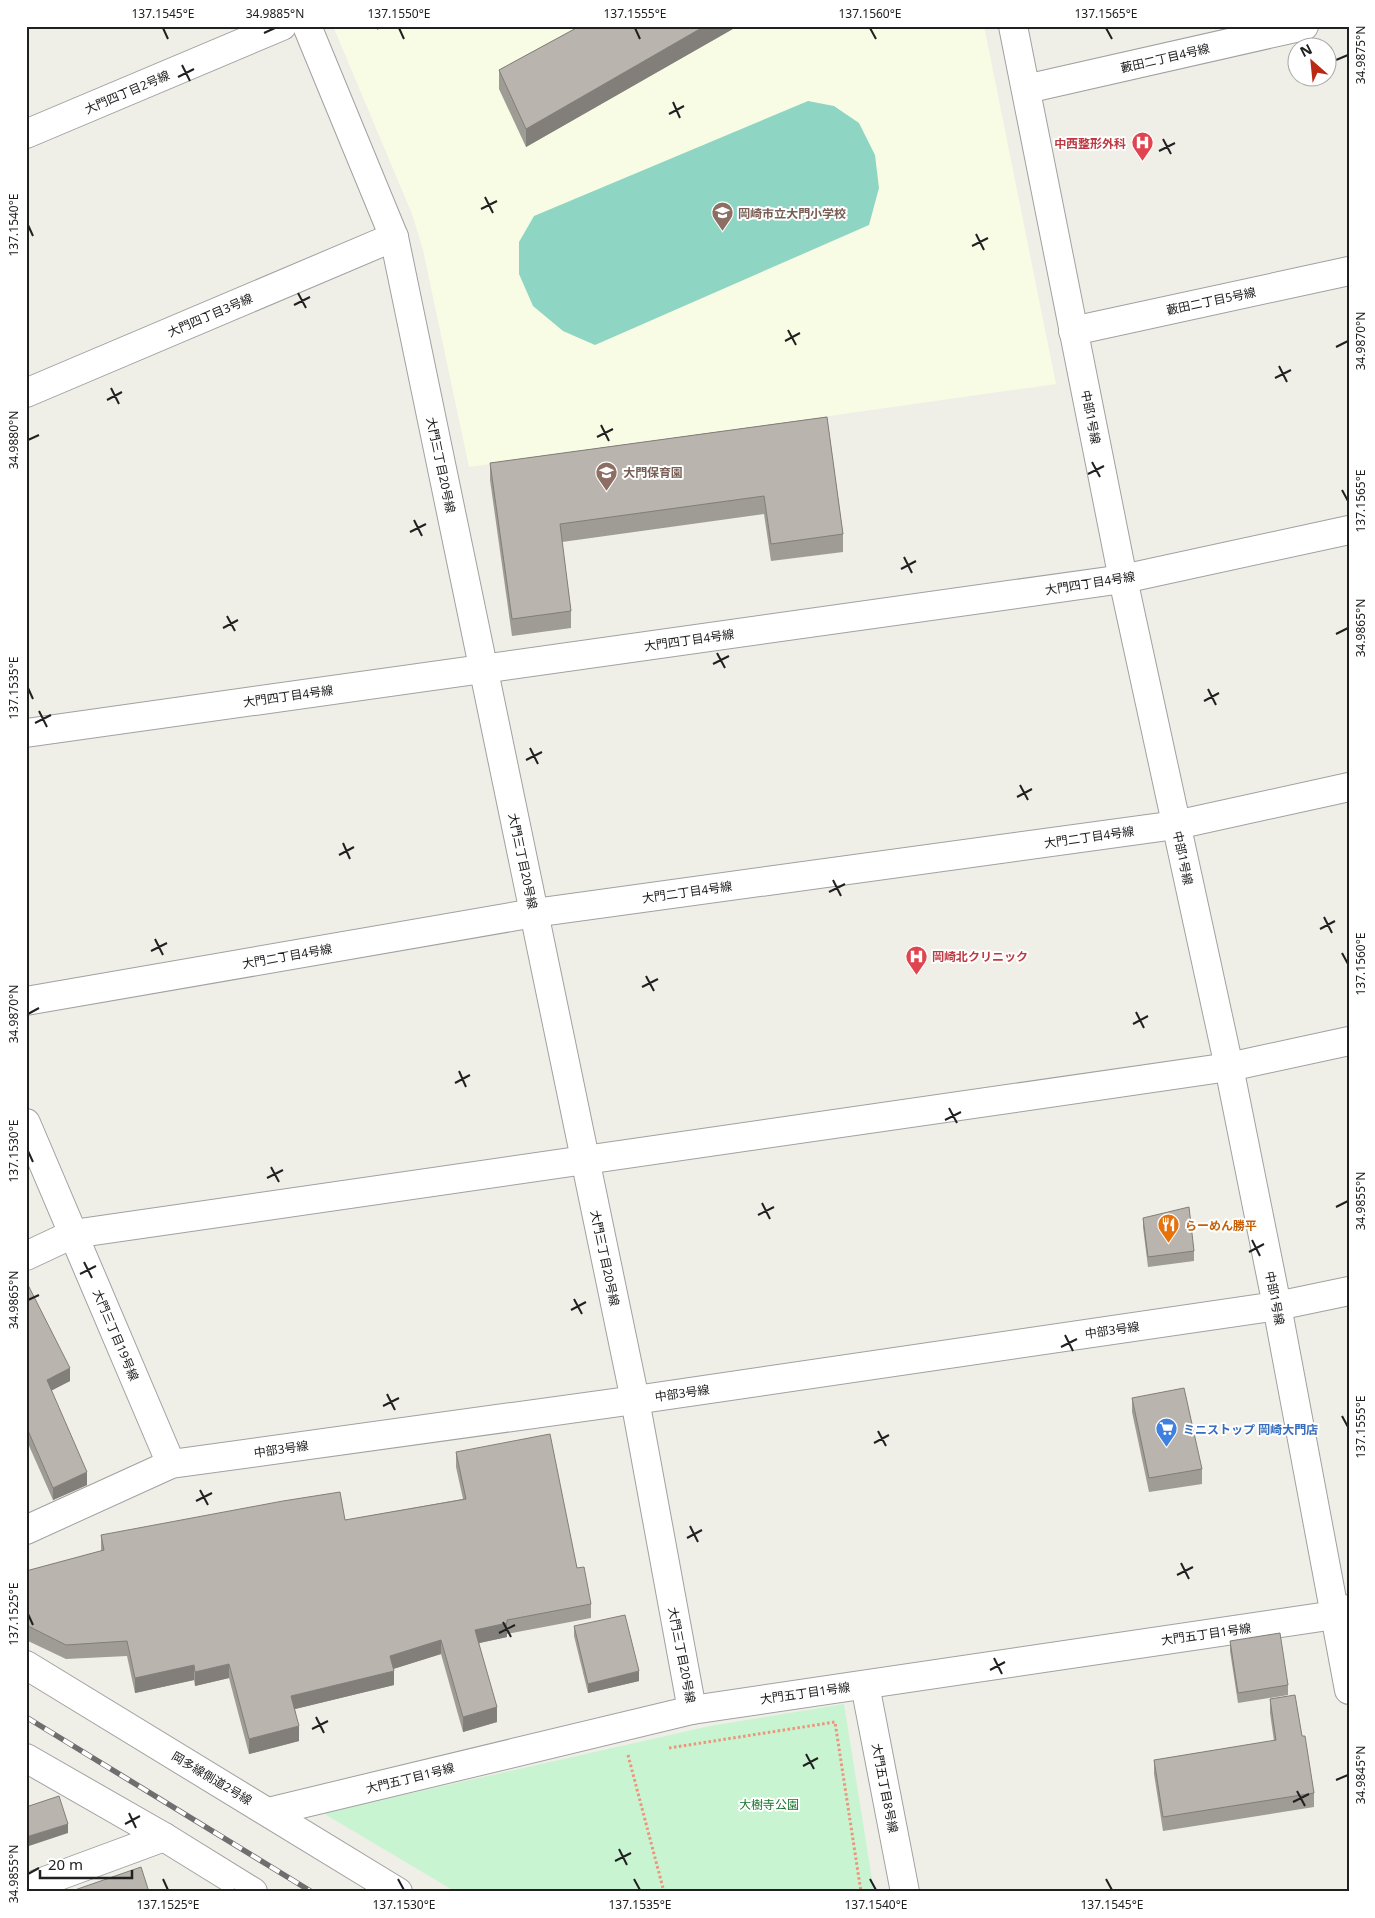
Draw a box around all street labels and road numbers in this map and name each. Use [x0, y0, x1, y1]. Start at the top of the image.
street label: 藪田二丁目4号線 [1119, 39, 1211, 77]
street label: 大門四丁目2号線 [82, 66, 172, 118]
street label: 藪田二丁目5号線 [1165, 283, 1257, 319]
street label: 大門四丁目3号線 [165, 289, 255, 341]
street label: 中部1号線 [1077, 388, 1105, 446]
street label: 大門三丁目20号線 [423, 415, 459, 515]
street label: 大門四丁目4号線 [1044, 567, 1136, 599]
street label: 大門四丁目4号線 [643, 625, 735, 655]
street label: 大門四丁目4号線 [242, 681, 334, 711]
street label: 大門三丁目20号線 [505, 811, 541, 911]
street label: 大門二丁目4号線 [1043, 822, 1135, 852]
street label: 中部1号線 [1169, 829, 1197, 887]
street label: 大門二丁目4号線 [641, 877, 733, 907]
street label: 大門二丁目4号線 [241, 940, 333, 972]
street label: 大門三丁目20号線 [587, 1208, 623, 1308]
street label: 中部1号線 [1261, 1269, 1289, 1327]
street label: 大門三丁目19号線 [89, 1287, 143, 1383]
street label: 中部3号線 [1084, 1318, 1140, 1342]
street label: 中部3号線 [654, 1381, 710, 1405]
street label: 中部3号線 [253, 1437, 309, 1461]
street label: 大門三丁目20号線 [664, 1605, 700, 1705]
street label: 大門五丁目1号線 [1160, 1619, 1252, 1649]
street label: 大門五丁目1号線 [759, 1678, 851, 1708]
street label: 大門五丁目8号線 [868, 1742, 902, 1834]
street label: 岡多線側道2号線 [169, 1747, 255, 1809]
street label: 大門五丁目1号線 [364, 1759, 456, 1797]

